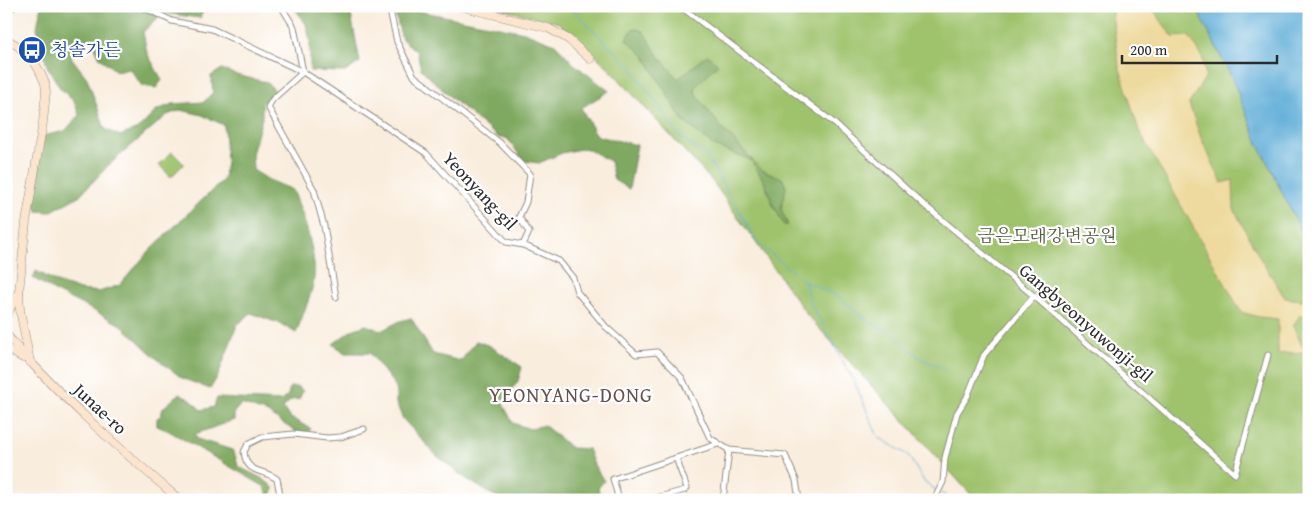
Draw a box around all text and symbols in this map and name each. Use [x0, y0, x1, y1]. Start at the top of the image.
scale bar [1122, 32, 1278, 64]
bus stop icon: 청솔가든 [17, 35, 47, 65]
place label: 청솔가든 [51, 36, 121, 63]
text: 200 m [1130, 39, 1168, 60]
street label: Yeonyang-gil [437, 145, 524, 236]
park label: 금은모래강변공원 [977, 222, 1117, 249]
street label: Gangbyeonyuwonji-gil [1014, 257, 1159, 388]
street label: Junae-ro [66, 375, 133, 441]
district label: YEONYANG-DONG [489, 380, 653, 409]

